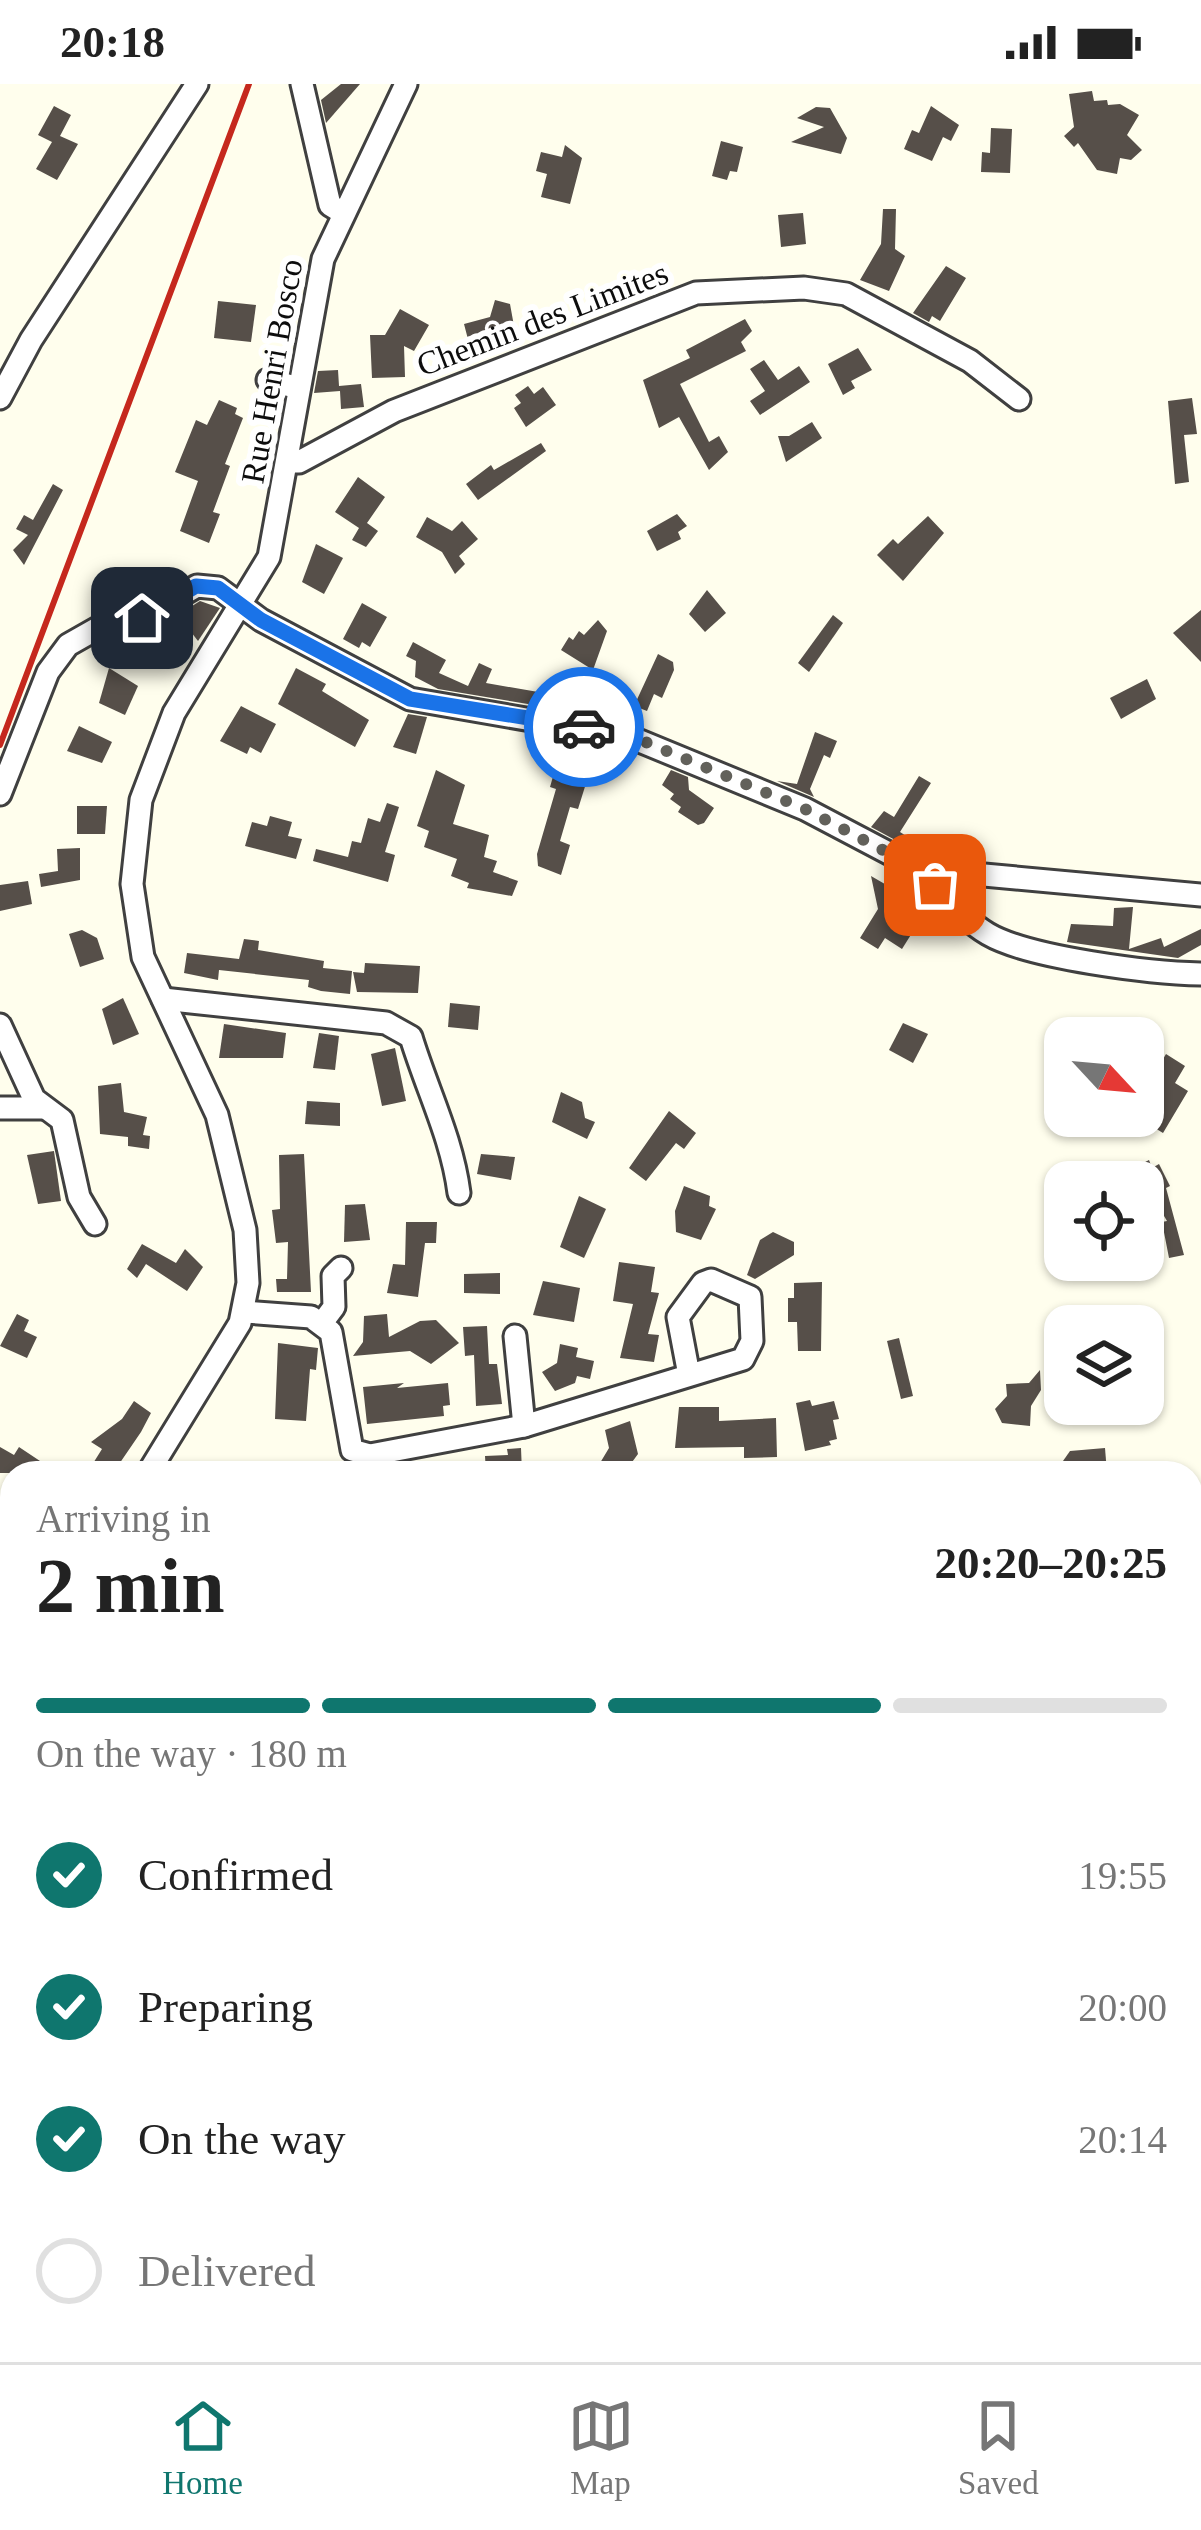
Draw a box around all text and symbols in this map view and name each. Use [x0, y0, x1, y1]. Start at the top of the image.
text: 20:18 [60, 17, 165, 67]
street label: Chemin des Limites [412, 254, 673, 383]
street label: Rue Henri Bosco [235, 256, 309, 486]
pin [91, 567, 193, 669]
icon: home [109, 585, 175, 651]
courier [524, 667, 644, 787]
icon: car [551, 694, 617, 760]
pin [884, 834, 986, 936]
icon: bag [902, 852, 968, 918]
north arrow [1044, 1017, 1164, 1137]
map controls [1044, 1017, 1164, 1425]
button: locate [1044, 1161, 1164, 1281]
button: layers [1044, 1305, 1164, 1425]
text: Arriving in [36, 1497, 210, 1540]
text: 20:20–20:25 [935, 1538, 1167, 1588]
text: 2 min [36, 1542, 225, 1629]
text: On the way · 180 m [36, 1732, 347, 1775]
icon: check [36, 1842, 102, 1908]
text: Confirmed [138, 1850, 333, 1900]
text: 19:55 [1078, 1854, 1167, 1897]
icon: check [36, 1974, 102, 2040]
text: Preparing [138, 1982, 313, 2032]
text: 20:00 [1078, 1986, 1167, 2029]
icon: check [36, 2106, 102, 2172]
text: On the way [138, 2114, 345, 2164]
text: 20:14 [1078, 2118, 1167, 2161]
text: Delivered [138, 2246, 315, 2296]
tab: Home [162, 2393, 243, 2502]
tab: Map [568, 2393, 634, 2502]
tab: Saved [958, 2393, 1039, 2502]

